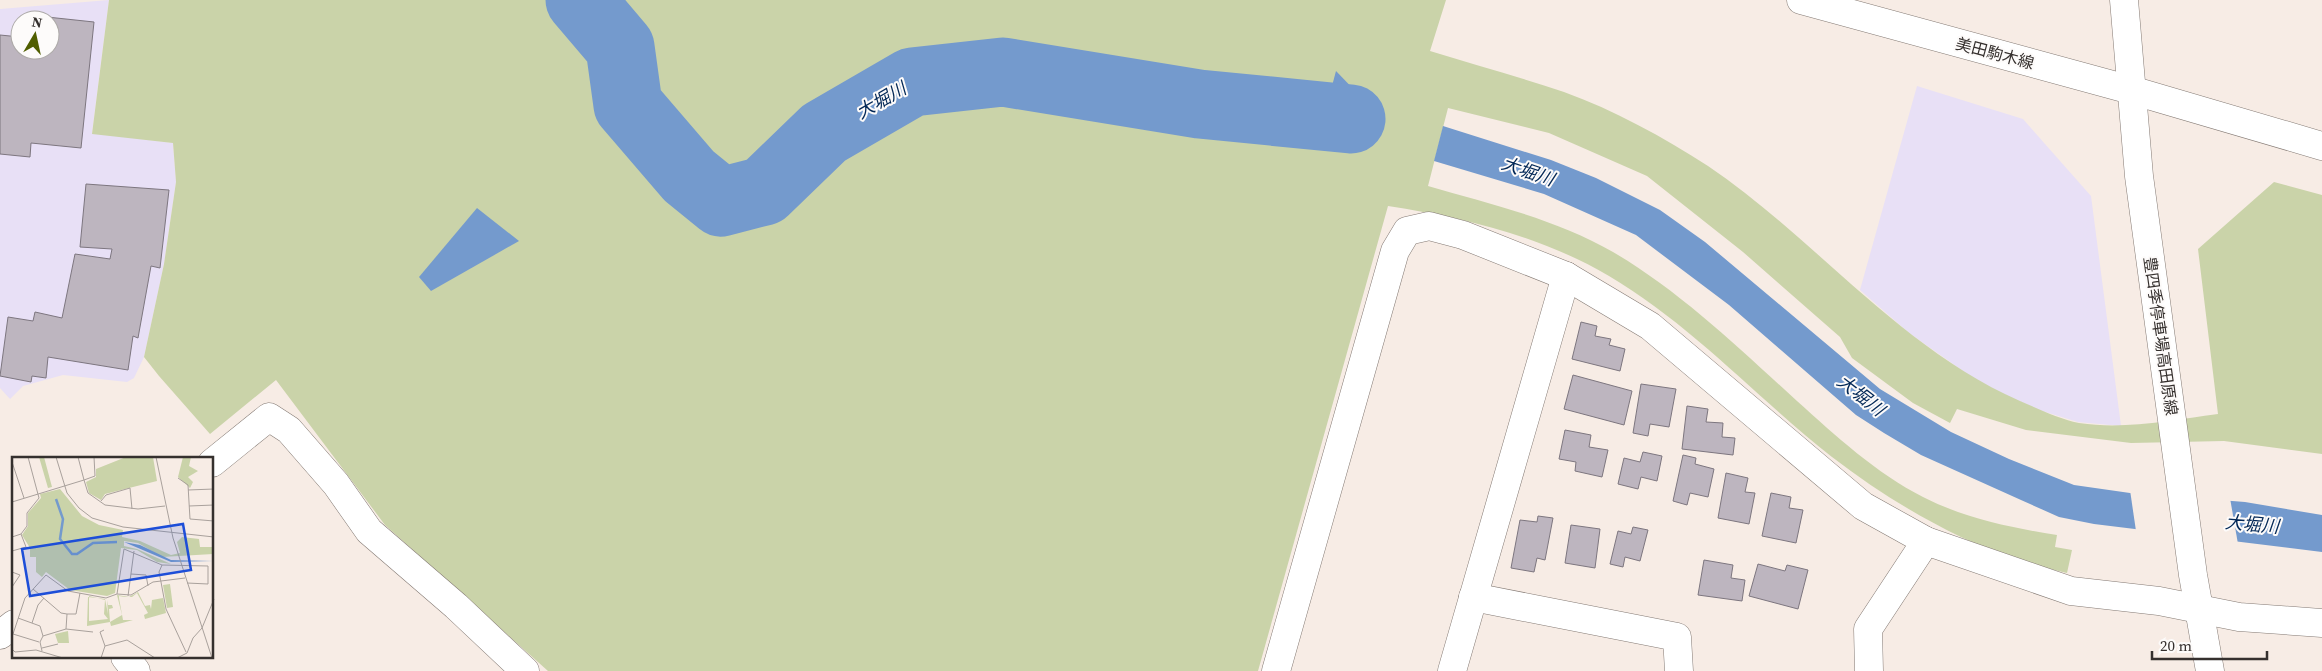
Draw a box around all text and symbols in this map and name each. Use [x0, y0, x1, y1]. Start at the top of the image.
north arrow [10, 10, 60, 60]
text: N [30, 11, 44, 33]
street label: 美田駒木線 [1954, 32, 2036, 74]
water label: 大堀川 [851, 75, 912, 124]
water label: 大堀川 [1498, 150, 1559, 192]
street label: 豊四季停車場高田原線 [2139, 255, 2183, 417]
water label: 大堀川 [1832, 369, 1892, 423]
inset map [12, 457, 214, 658]
water label: 大堀川 [2224, 509, 2282, 539]
scale bar [2152, 628, 2267, 660]
text: 20 m [2160, 635, 2192, 656]

